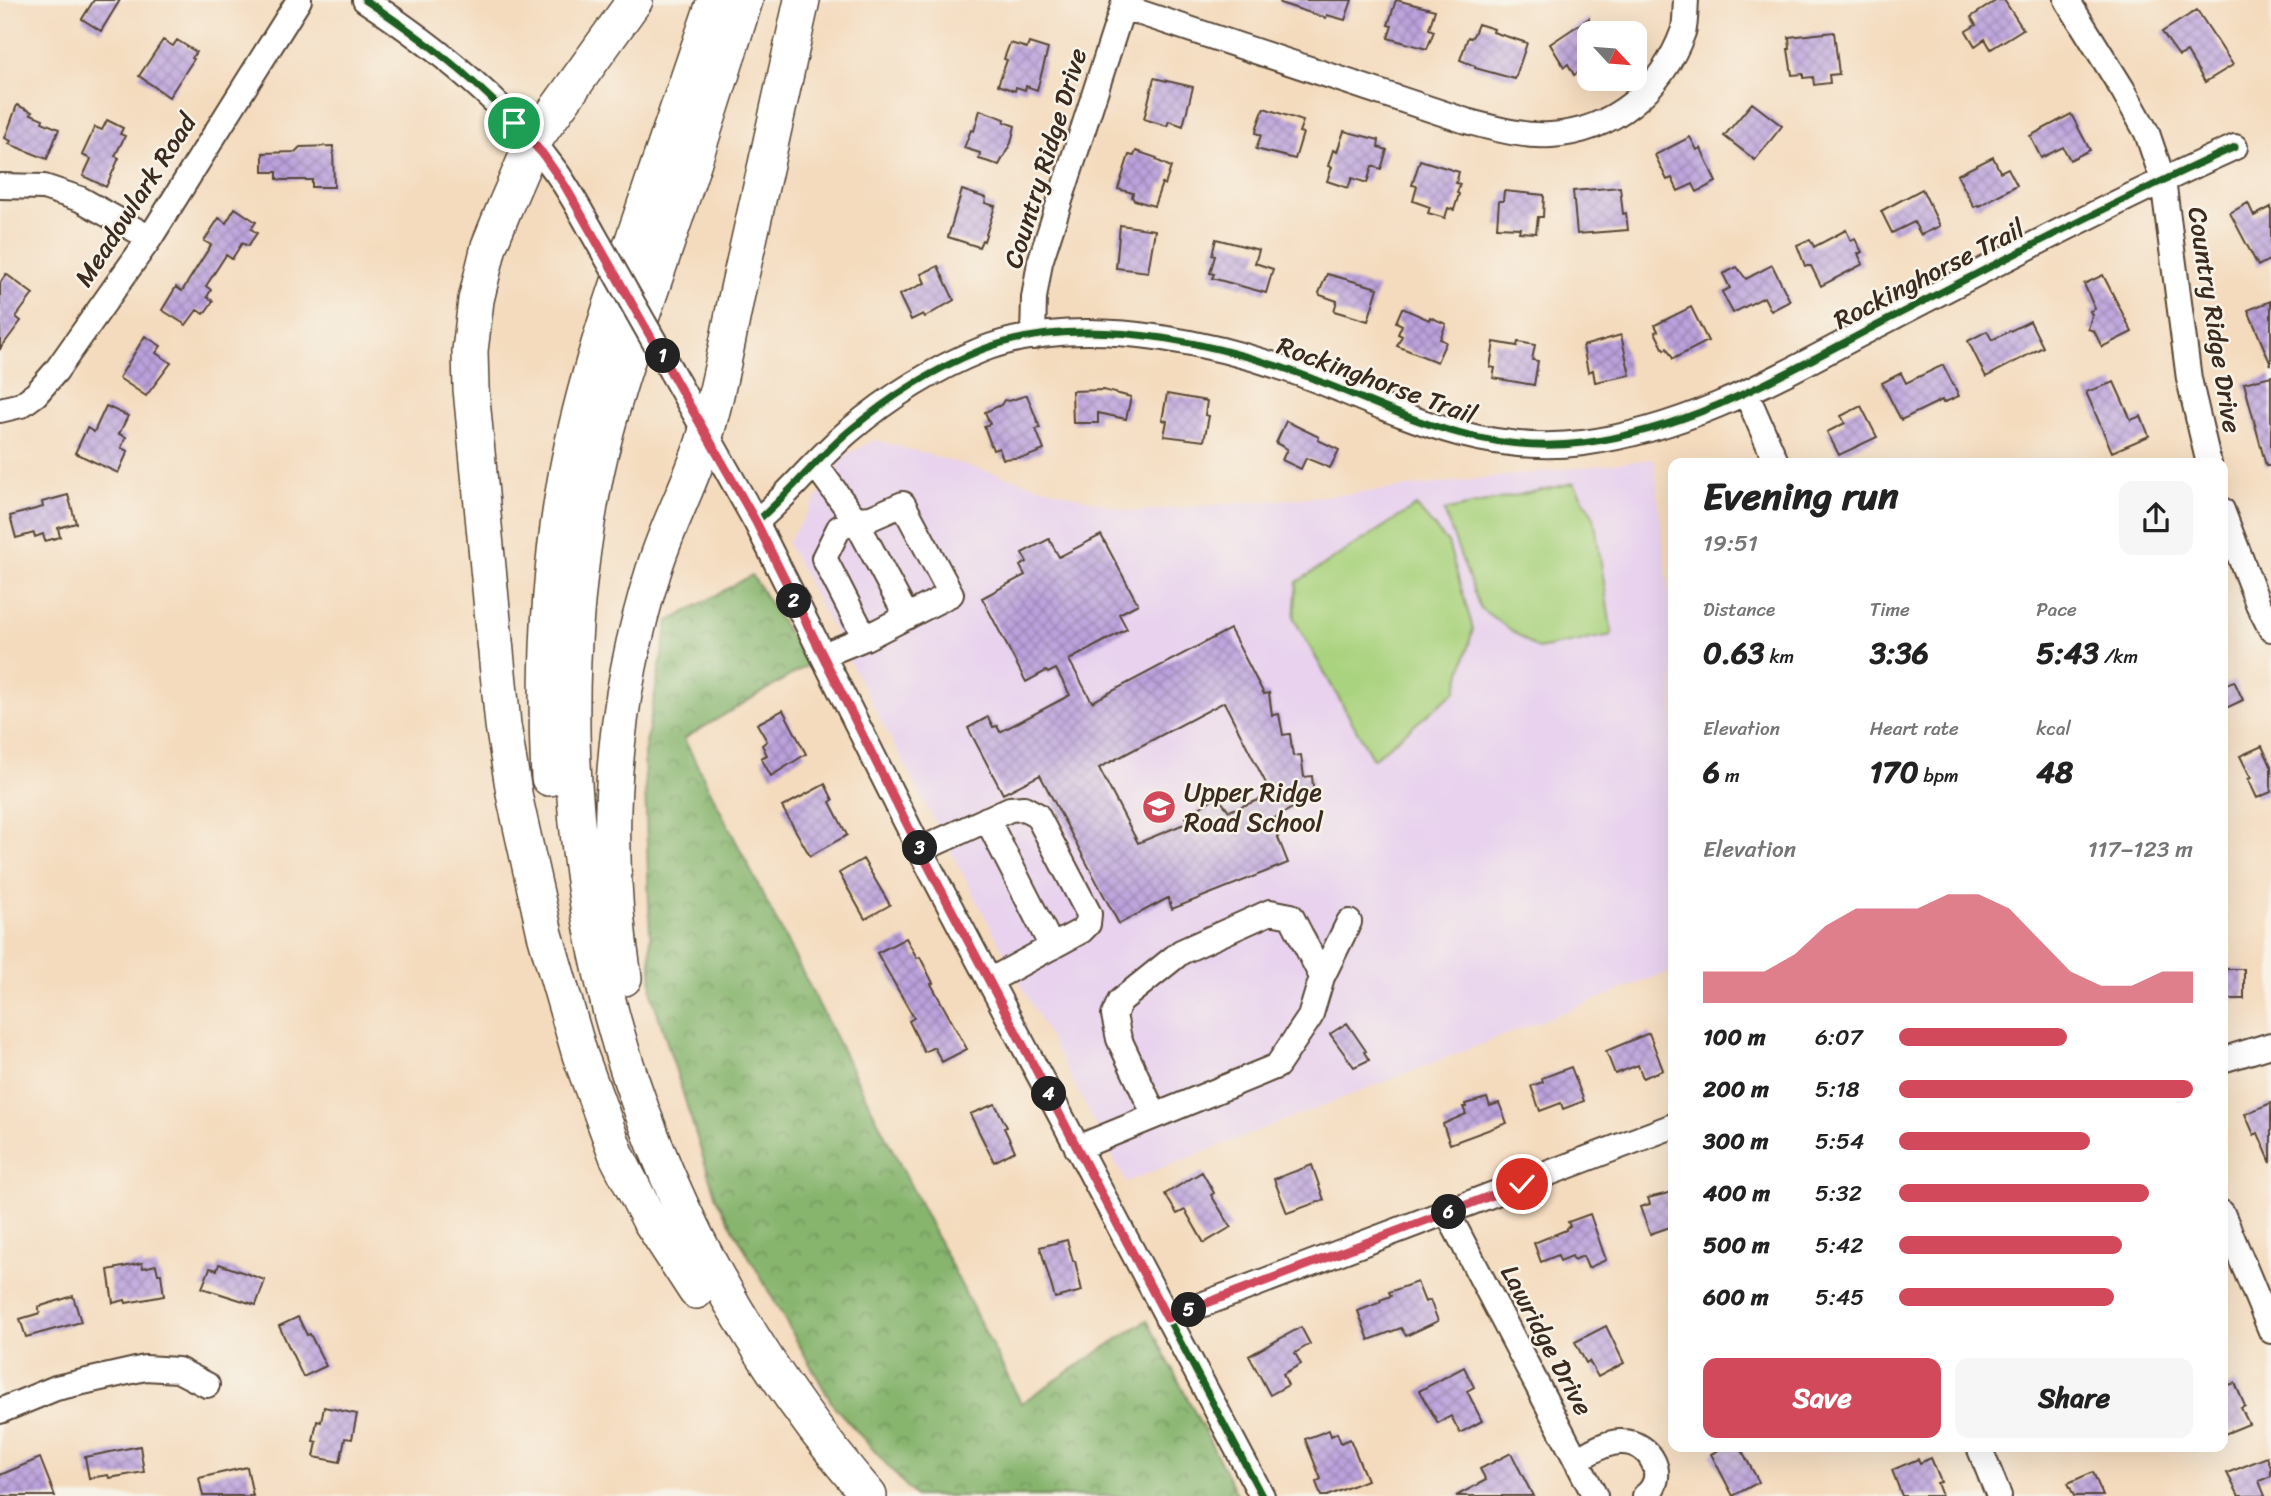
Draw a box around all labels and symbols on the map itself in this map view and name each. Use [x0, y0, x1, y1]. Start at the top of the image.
north arrow [1577, 21, 1647, 91]
street label: Country Ridge Drive [990, 42, 1100, 274]
pin [484, 93, 544, 153]
street label: Meadowlark Road [61, 102, 210, 296]
street label: Country Ridge Drive [2174, 204, 2256, 436]
street label: Rockinghorse Trail [1825, 206, 2033, 342]
street label: Rockinghorse Trail [1271, 322, 1484, 438]
pin: 1 [646, 338, 680, 374]
pin: 2 [776, 584, 812, 618]
place label: Upper Ridge Road School [1184, 769, 1324, 845]
school or university icon: Upper Ridge Road School [1140, 788, 1178, 826]
pin: 3 [902, 830, 937, 866]
pin: 4 [1032, 1076, 1066, 1112]
pin [1492, 1154, 1552, 1214]
pin: 6 [1432, 1194, 1466, 1230]
street label: Lawridge Drive [1488, 1256, 1606, 1424]
pin: 5 [1172, 1292, 1206, 1328]

